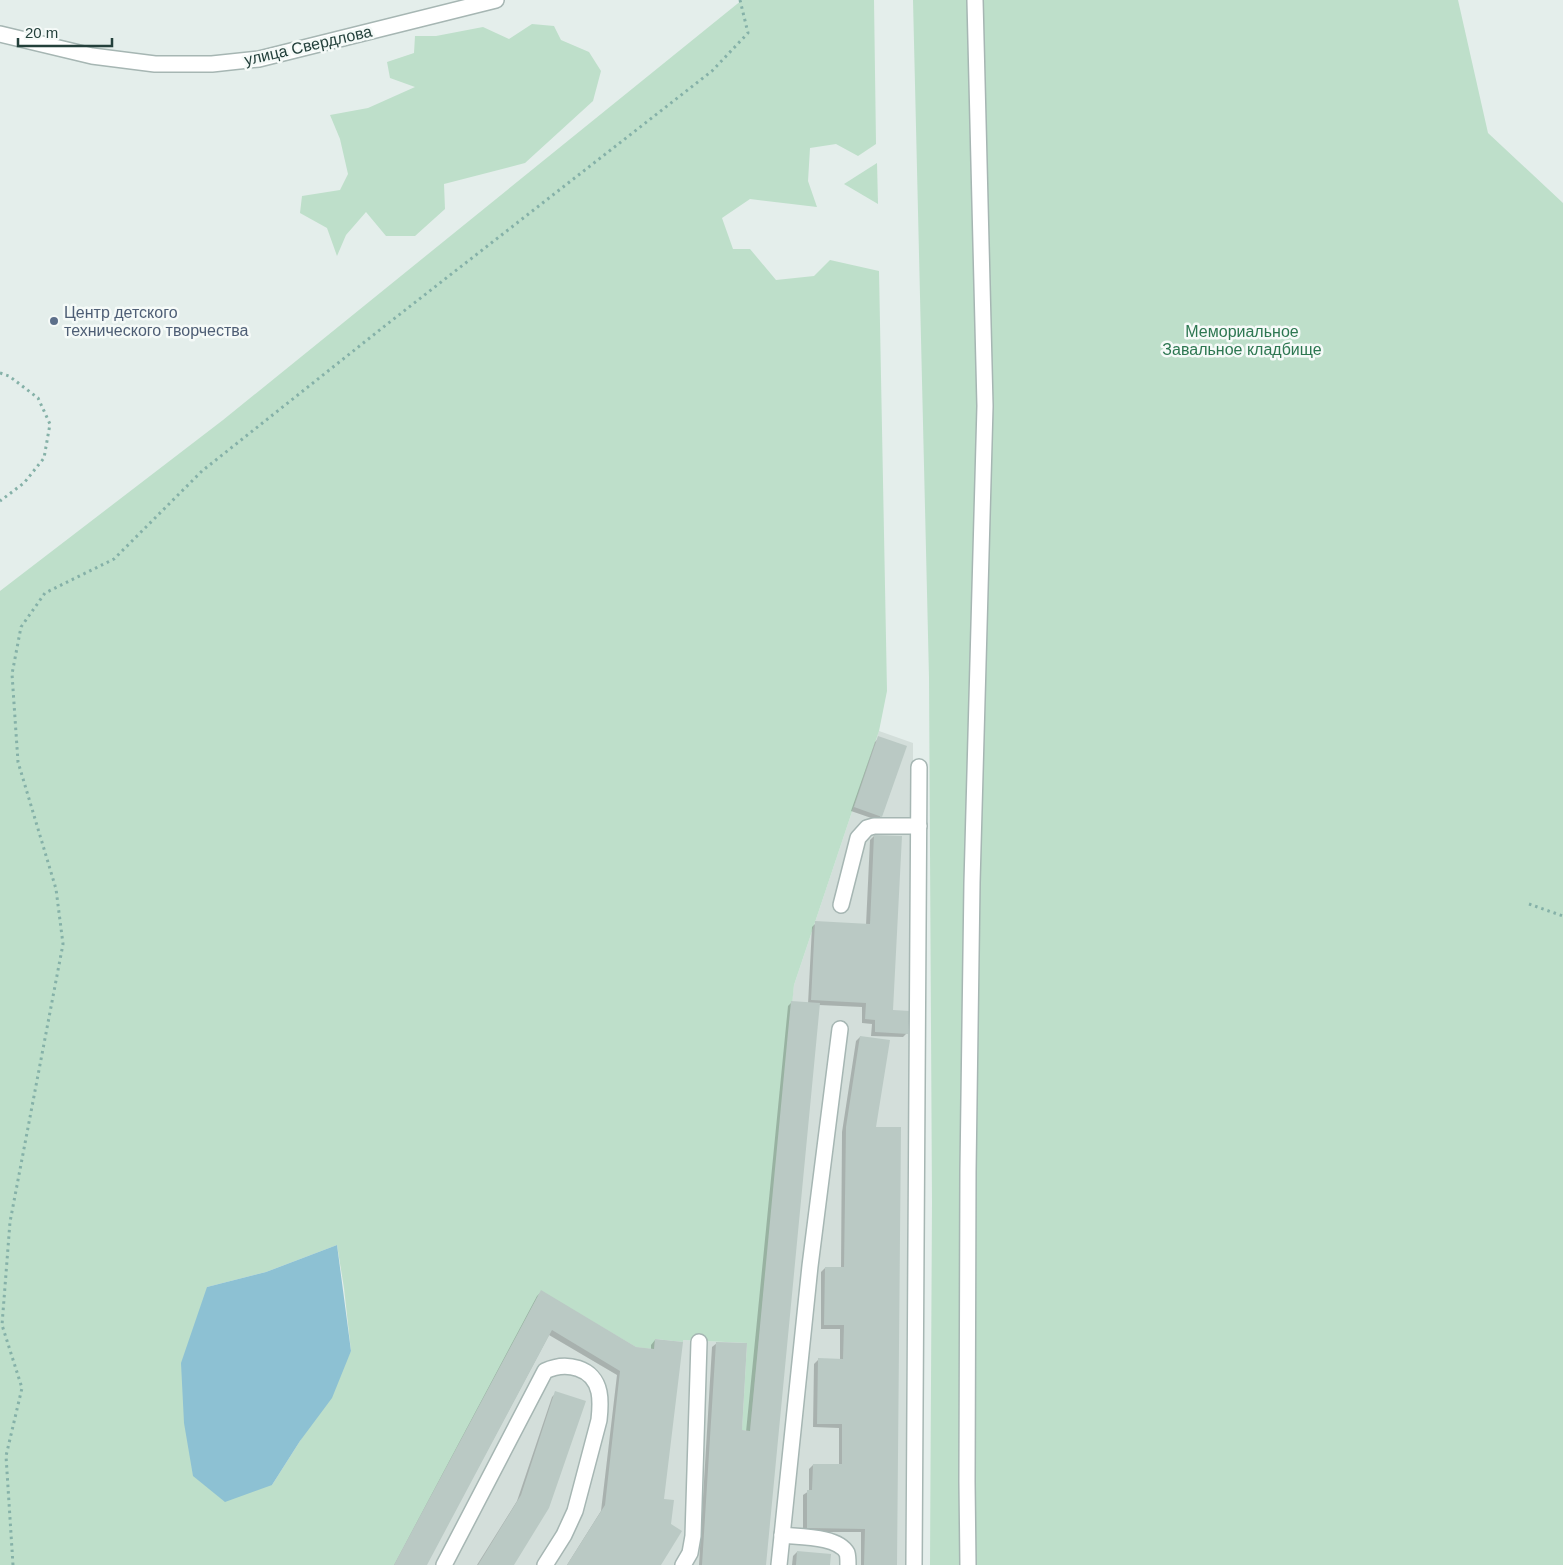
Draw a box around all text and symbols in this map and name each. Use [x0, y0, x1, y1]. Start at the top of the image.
scale bar [18, 15, 111, 47]
street label: улица Свердлова [243, 22, 374, 68]
text: 20 m [25, 24, 58, 41]
place label: Центр детского технического творчества [64, 304, 249, 339]
marker: Центр детского технического творчества [48, 315, 60, 327]
park label: Мемориальное Завальное кладбище [1162, 323, 1322, 358]

